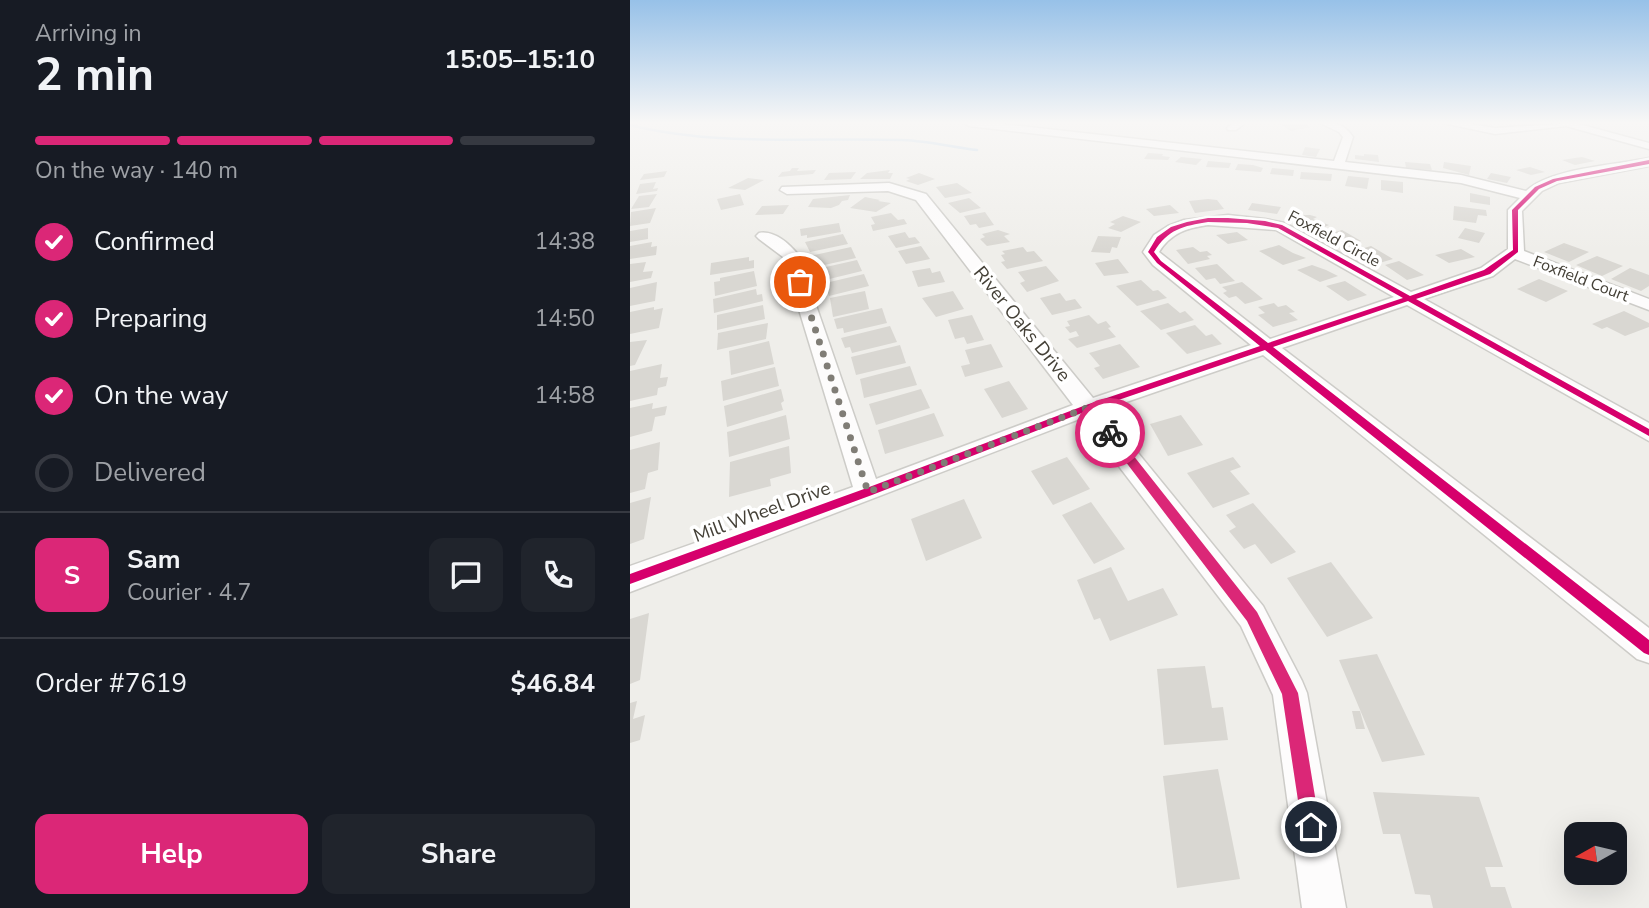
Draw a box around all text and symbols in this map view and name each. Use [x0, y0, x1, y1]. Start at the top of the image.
text: Arriving in [35, 18, 142, 49]
text: 15:05–15:10 [444, 42, 595, 77]
text: 2 min [35, 43, 154, 106]
text: On the way · 140 m [35, 155, 238, 186]
street label: Foxfield Circle [1284, 205, 1384, 273]
icon: check [35, 223, 73, 261]
text: Confirmed [94, 224, 215, 259]
text: 14:38 [535, 226, 595, 257]
street label: Foxfield Court [1530, 251, 1632, 308]
pin [770, 252, 830, 312]
street label: River Oaks Drive [967, 261, 1077, 387]
icon: bag [781, 263, 819, 301]
icon: check [35, 300, 73, 338]
text: Preparing [94, 301, 207, 336]
text: 14:50 [535, 303, 595, 334]
icon: check [35, 377, 73, 415]
text: On the way [94, 378, 228, 413]
text: 14:58 [535, 380, 595, 411]
courier [1075, 398, 1145, 468]
icon: bike [1091, 414, 1129, 452]
text: Delivered [94, 455, 206, 490]
street label: Mill Wheel Drive [690, 475, 834, 549]
button: chat [429, 538, 503, 612]
button: phone [521, 538, 595, 612]
text: Sam [127, 542, 180, 577]
text: S [64, 558, 80, 593]
text: Courier · 4.7 [127, 577, 251, 608]
text: Order #7619 [35, 666, 187, 701]
text: $46.84 [511, 666, 595, 701]
pin [1281, 797, 1341, 857]
icon: home [1292, 808, 1330, 846]
button: Help [35, 814, 308, 894]
button: Share [322, 814, 595, 894]
north arrow [1564, 822, 1628, 886]
map controls [1564, 822, 1627, 885]

